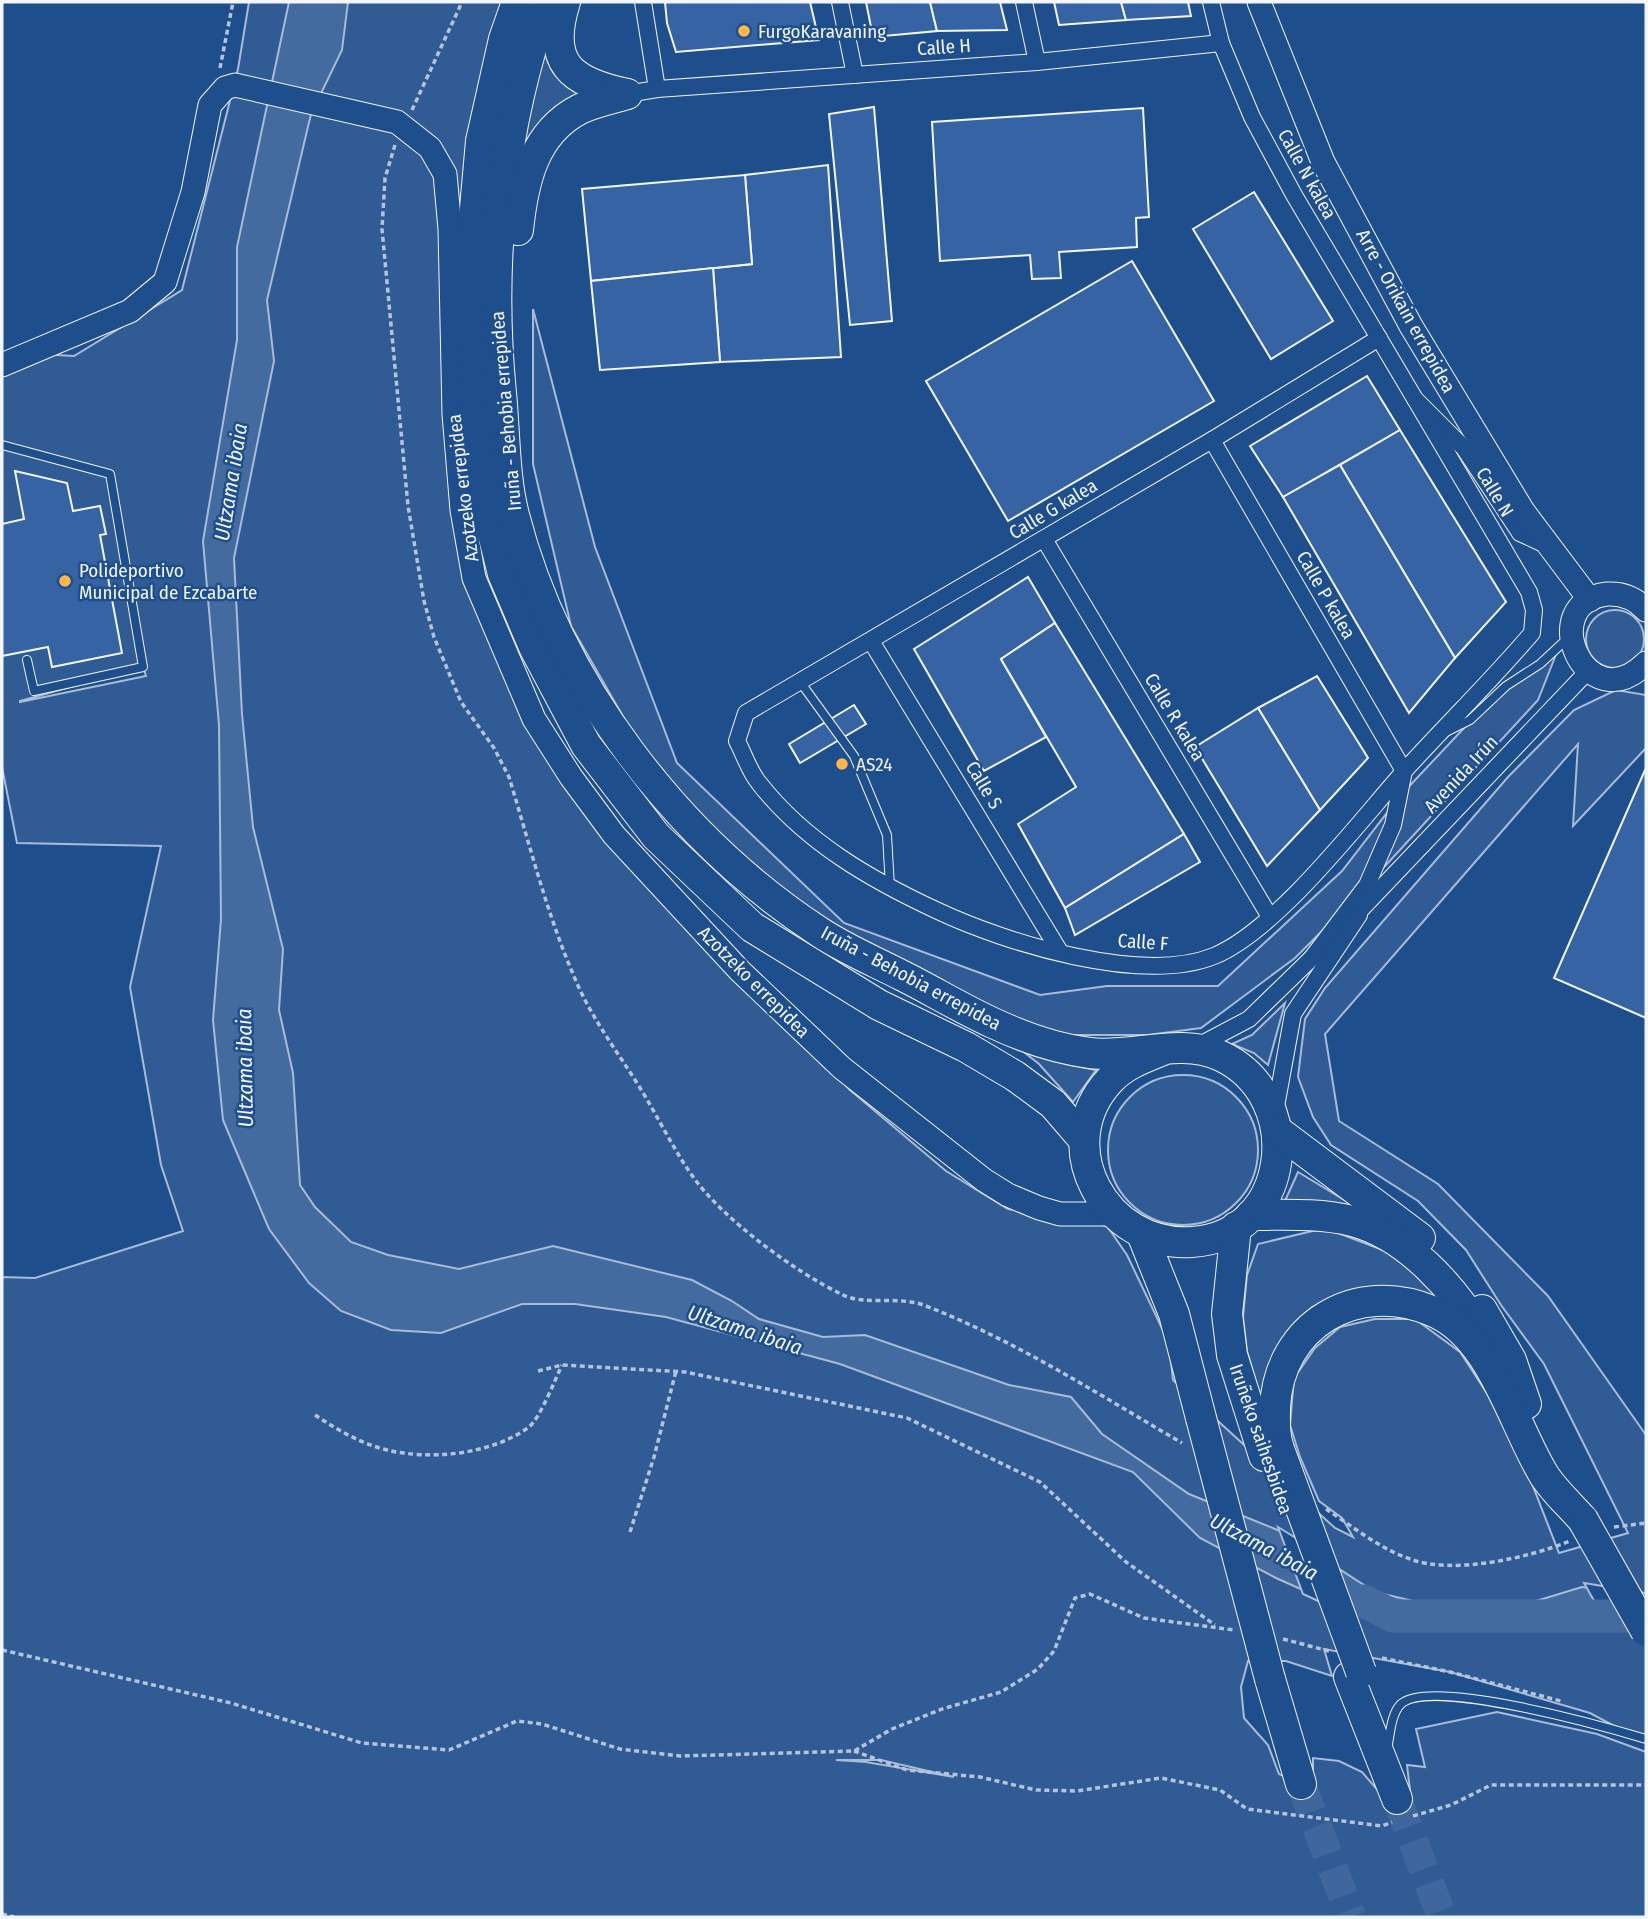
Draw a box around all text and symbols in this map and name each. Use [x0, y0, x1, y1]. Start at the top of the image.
place label: FurgoKaravaning [758, 20, 886, 43]
marker: FurgoKaravaning [736, 23, 752, 39]
street label: Calle H [916, 34, 972, 60]
street label: Calle N kalea [1273, 125, 1341, 223]
street label: Arre - Orikain errepidea [1351, 225, 1461, 397]
street label: Iruña - Behobia errepidea [486, 310, 526, 512]
street label: Azotzeko errepidea [443, 413, 483, 563]
water label: Ultzama ibaia [209, 421, 253, 543]
street label: Calle N [1471, 463, 1519, 521]
street label: Calle G kalea [1005, 474, 1101, 544]
street label: Calle P kalea [1292, 547, 1360, 643]
place label: Polideportivo Municipal de Ezcabarte [79, 559, 257, 604]
marker: Polideportivo Municipal de Ezcabarte [57, 573, 73, 589]
street label: Calle R kalea [1140, 669, 1210, 765]
street label: Avenida Irún [1419, 730, 1503, 818]
place label: AS24 [856, 753, 892, 776]
marker: AS24 [834, 756, 850, 772]
street label: Calle S [961, 757, 1007, 813]
street label: Azotzeko errepidea [693, 921, 815, 1043]
street label: Iruña - Behobia errepidea [817, 921, 1005, 1035]
street label: Calle F [1117, 929, 1169, 955]
water label: Ultzama ibaia [231, 1008, 259, 1128]
water label: Ultzama ibaia [684, 1299, 806, 1361]
street label: Iruñeko saihesbidea [1225, 1361, 1297, 1517]
water label: Ultzama ibaia [1205, 1508, 1323, 1586]

